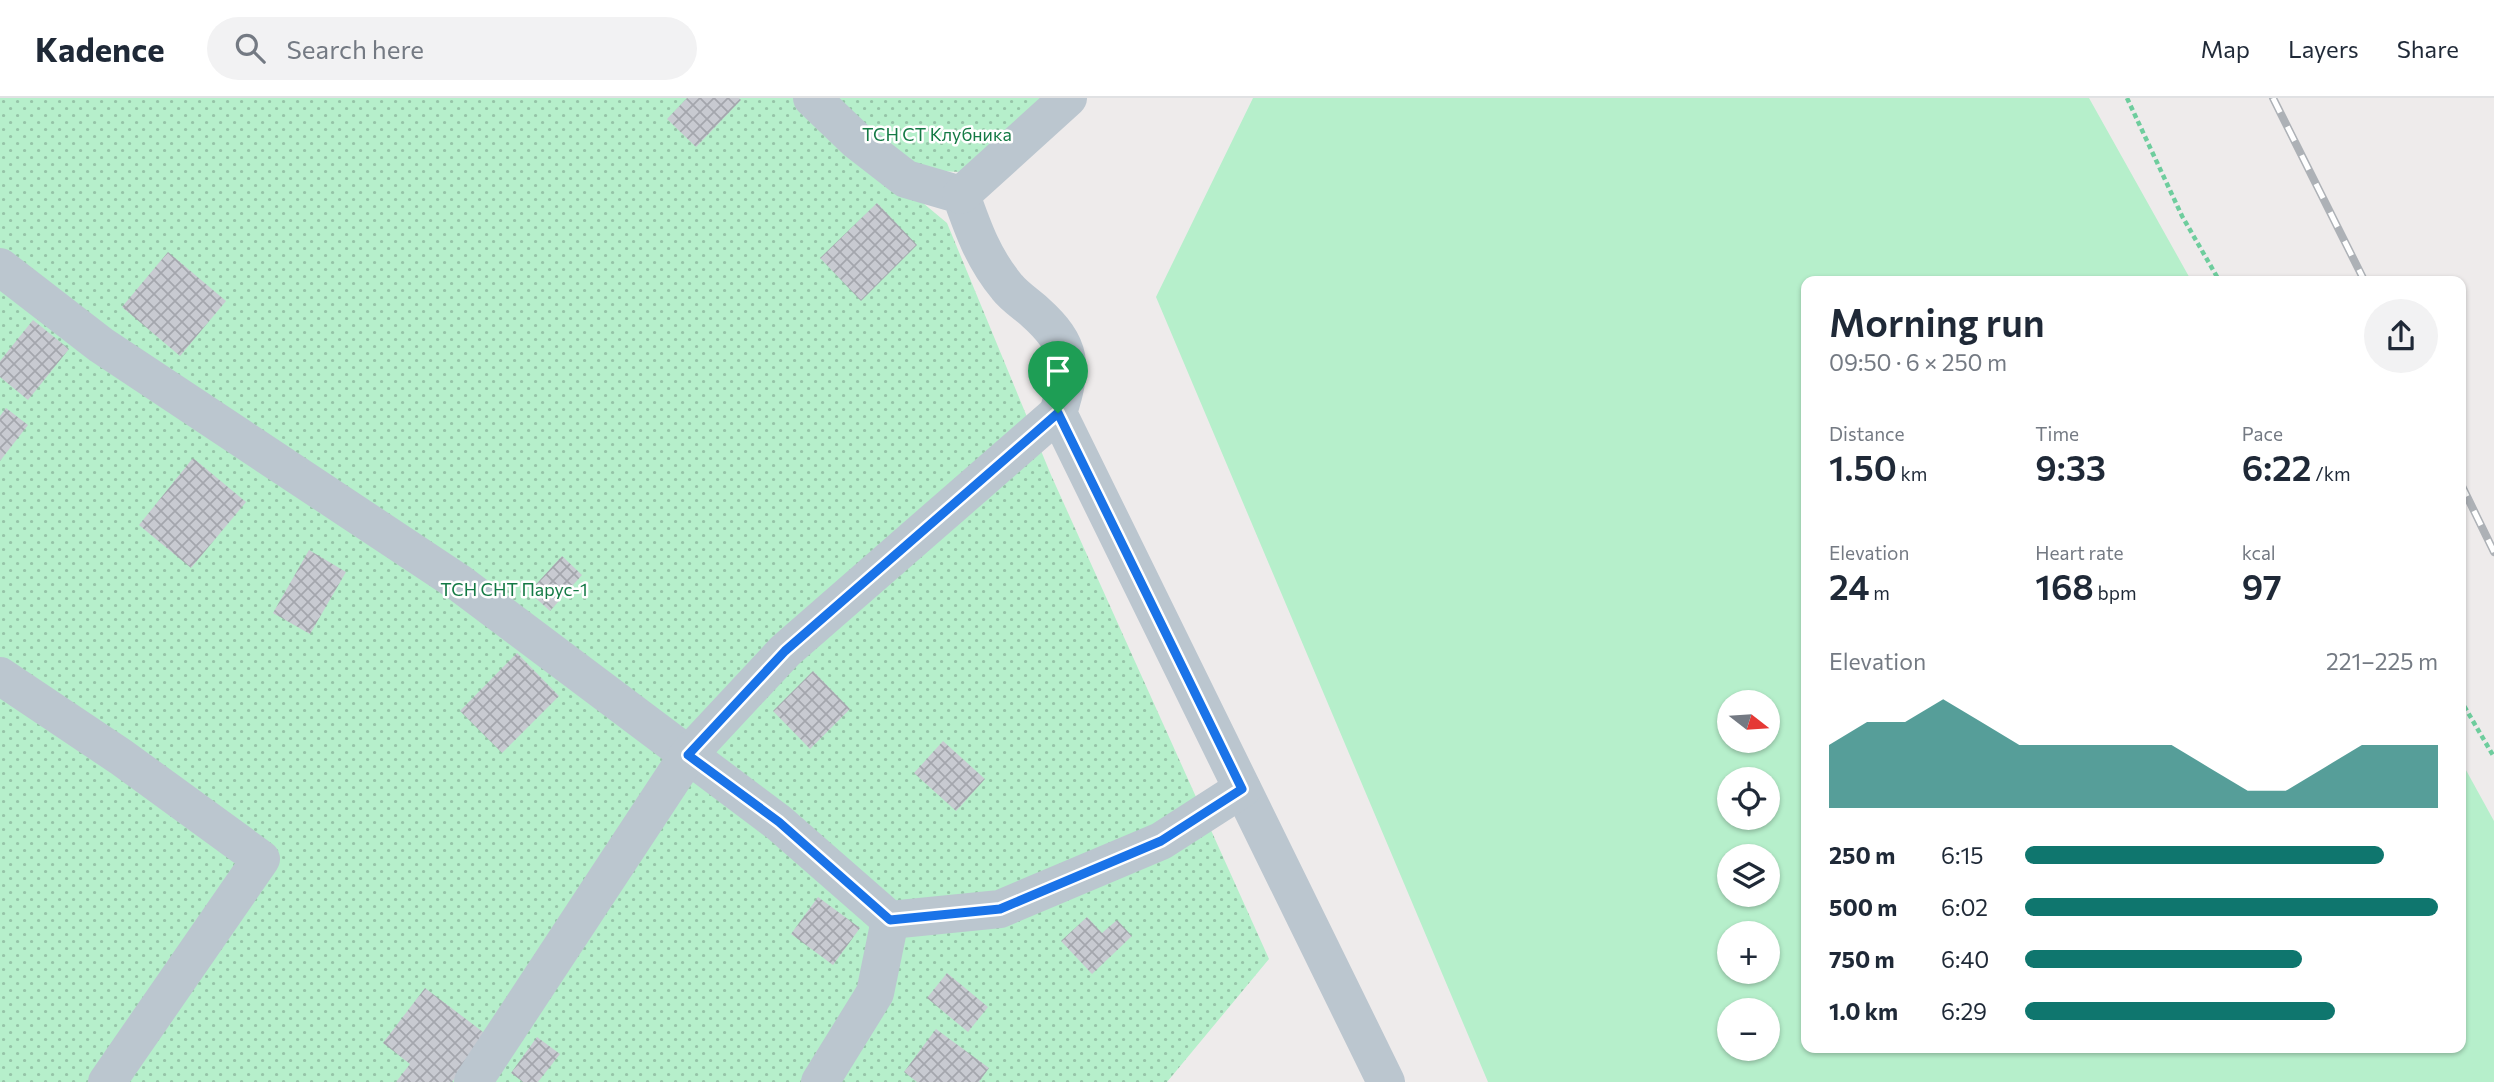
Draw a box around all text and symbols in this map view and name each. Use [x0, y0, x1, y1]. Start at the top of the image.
search box [207, 17, 697, 80]
text: Kadence [35, 28, 165, 69]
icon: search [231, 29, 269, 67]
text: Search here [287, 33, 424, 64]
text: Map [2201, 34, 2250, 63]
text: Layers [2288, 34, 2359, 63]
text: Share [2397, 34, 2459, 63]
park label: ТСН СТ Клубника [862, 123, 1012, 145]
text: Morning run [1829, 298, 2045, 345]
button: share [2364, 299, 2438, 373]
pin [1028, 341, 1088, 413]
text: 09:50 · 6 × 250 m [1829, 348, 2007, 376]
icon: arrive [1039, 352, 1077, 390]
text: Distance [1829, 422, 1905, 445]
text: Time [2035, 422, 2079, 445]
text: Pace [2242, 422, 2283, 445]
text: 1.50 [1829, 445, 1897, 488]
text: 9:33 [2035, 445, 2106, 488]
text: 6:22 [2242, 445, 2312, 488]
text: km [1897, 462, 1927, 485]
text: /km [2312, 462, 2351, 485]
text: Elevation [1829, 541, 1909, 564]
text: Heart rate [2035, 541, 2124, 564]
text: kcal [2242, 541, 2276, 564]
text: 24 [1829, 564, 1870, 607]
text: 168 [2035, 564, 2094, 607]
text: 97 [2242, 564, 2282, 607]
park label: ТСН СНТ Парус-1 [440, 578, 588, 600]
text: m [1870, 581, 1890, 604]
text: bpm [2094, 581, 2137, 604]
text: Elevation [1829, 647, 1926, 675]
text: 221–225 m [2326, 647, 2438, 675]
north arrow [1717, 690, 1780, 752]
map controls [1717, 690, 1780, 1061]
button: locate [1717, 767, 1780, 830]
text: 250 m [1829, 841, 1895, 869]
text: 6:15 [1941, 841, 1983, 869]
button: layers [1717, 844, 1780, 907]
text: 500 m [1829, 893, 1897, 921]
text: 6:02 [1941, 893, 1988, 921]
button: + [1717, 921, 1780, 984]
text: 750 m [1829, 945, 1895, 973]
text: 6:40 [1941, 945, 1989, 973]
text: 1.0 km [1829, 997, 1898, 1025]
text: 6:29 [1941, 997, 1987, 1025]
button: − [1717, 998, 1780, 1061]

